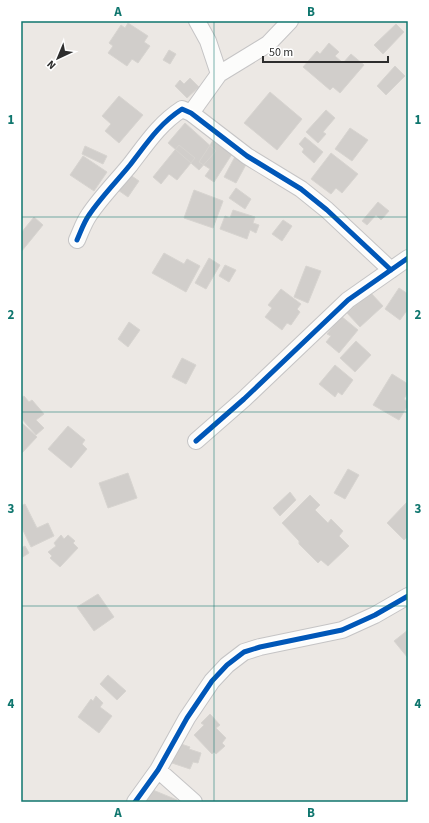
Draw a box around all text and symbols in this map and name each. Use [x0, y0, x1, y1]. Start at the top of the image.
text: A [113, 3, 122, 21]
text: B [307, 3, 315, 21]
north arrow [38, 38, 78, 78]
scale bar [263, 38, 388, 64]
text: 50 m [269, 44, 293, 61]
text: N [44, 57, 59, 73]
text: 1 [8, 111, 15, 129]
text: 1 [415, 111, 422, 129]
text: 2 [8, 306, 15, 324]
text: 2 [415, 306, 422, 324]
text: 3 [8, 500, 15, 518]
text: 3 [415, 500, 422, 518]
text: 4 [8, 695, 15, 713]
text: 4 [415, 695, 422, 713]
text: A [113, 804, 122, 822]
text: B [307, 804, 315, 822]

